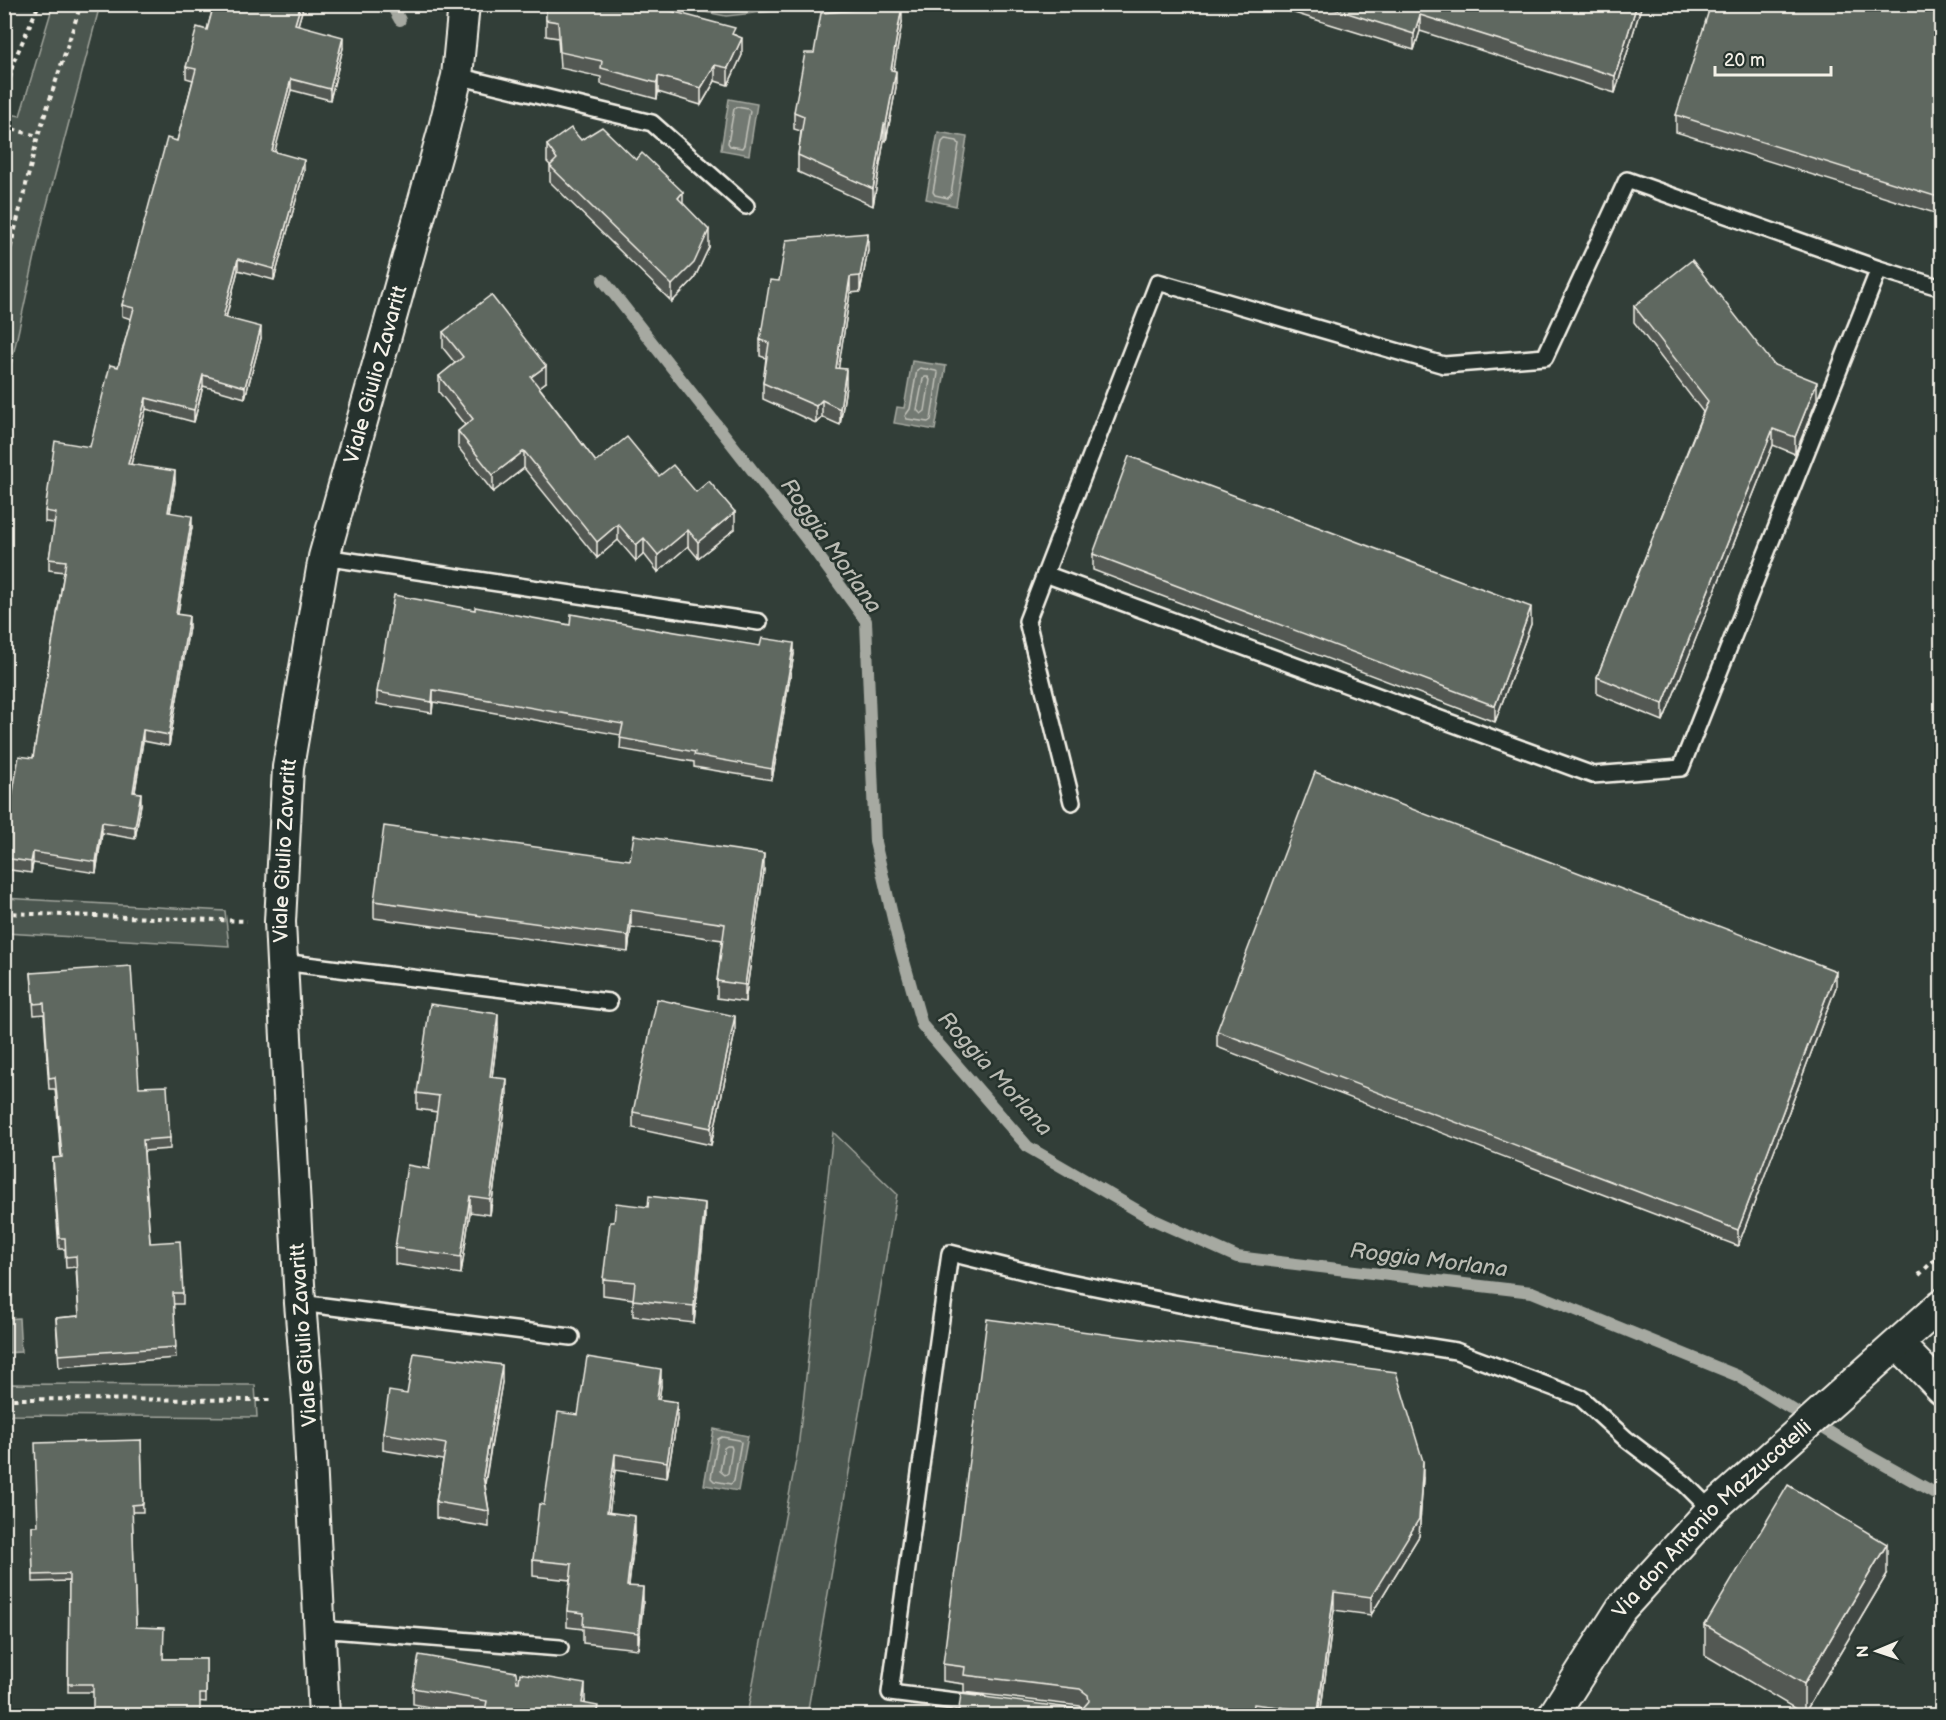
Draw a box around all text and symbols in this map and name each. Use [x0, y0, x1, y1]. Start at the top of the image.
scale bar [1715, 39, 1830, 77]
text: 20 m [1724, 50, 1765, 71]
street label: Viale Giulio Zavaritt [339, 282, 413, 467]
water label: Roggia Morlana [774, 473, 887, 619]
street label: Viale Giulio Zavaritt [268, 756, 302, 943]
water label: Roggia Morlana [932, 1006, 1058, 1142]
water label: Roggia Morlana [1348, 1237, 1509, 1284]
street label: Viale Giulio Zavaritt [285, 1242, 322, 1428]
street label: Via don Antonio Mazzucotelli [1607, 1415, 1817, 1622]
north arrow [1847, 1621, 1907, 1681]
text: N [1854, 1645, 1873, 1658]

